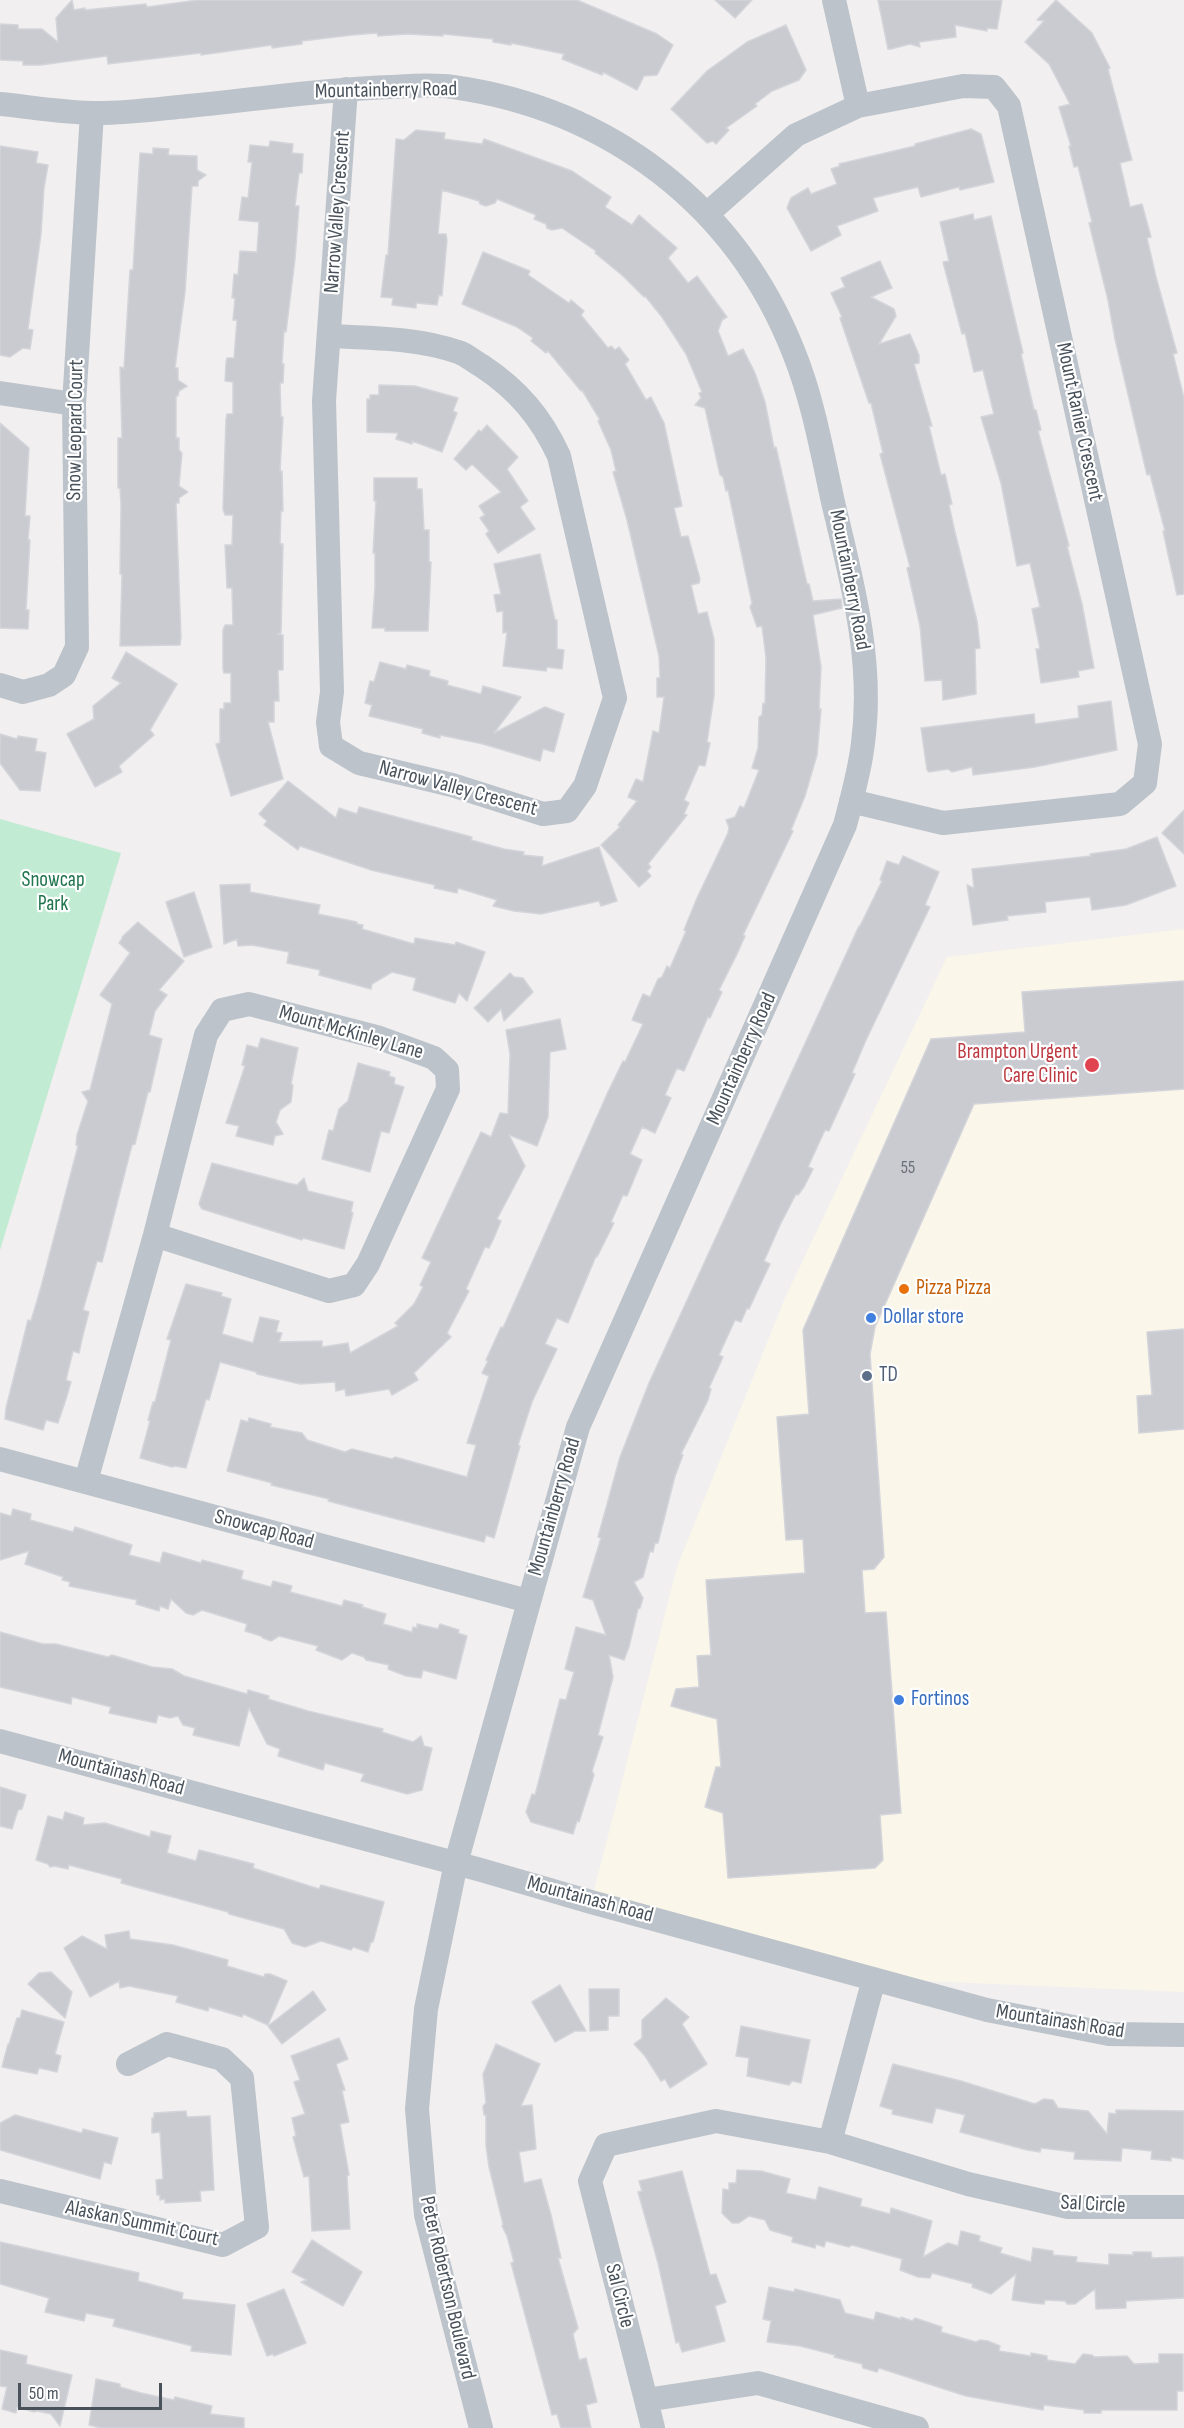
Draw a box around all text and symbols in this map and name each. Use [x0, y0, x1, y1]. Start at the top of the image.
street label: Mountainberry Road [315, 77, 457, 105]
street label: Narrow Valley Crescent [320, 130, 356, 294]
street label: Mount Ranier Crescent [1050, 341, 1108, 503]
street label: Snow Leopard Court [62, 359, 90, 501]
street label: Mountainberry Road [823, 508, 875, 652]
street label: Narrow Valley Crescent [376, 756, 540, 822]
park label: Snowcap Park [21, 868, 85, 918]
street label: Mountainberry Road [702, 989, 782, 1129]
street label: Mount McKinley Lane [276, 1000, 426, 1066]
place label: Brampton Urgent Care Clinic [957, 1040, 1078, 1090]
marker: Brampton Urgent Care Clinic [1083, 1056, 1101, 1074]
house number: 55 [901, 1157, 915, 1179]
place label: Pizza Pizza [916, 1276, 991, 1302]
marker: Pizza Pizza [897, 1282, 911, 1296]
place label: Dollar store [883, 1305, 964, 1331]
marker: Dollar store [864, 1311, 878, 1325]
place label: TD [879, 1363, 898, 1389]
marker: TD [860, 1369, 874, 1383]
street label: Mountainberry Road [523, 1435, 587, 1579]
street label: Snowcap Road [212, 1505, 316, 1555]
place label: Fortinos [911, 1687, 969, 1713]
marker: Fortinos [892, 1693, 906, 1707]
street label: Mountainash Road [55, 1744, 187, 1802]
street label: Mountainash Road [524, 1871, 656, 1929]
street label: Mountainash Road [994, 1999, 1126, 2045]
street label: Sal Circle [1060, 2191, 1126, 2219]
street label: Peter Robertson Boulevard [414, 2194, 480, 2382]
street label: Alaskan Summit Court [63, 2195, 221, 2253]
street label: Sal Circle [599, 2261, 639, 2331]
scale bar [21, 2371, 165, 2409]
text: 50 m [29, 2383, 59, 2404]

